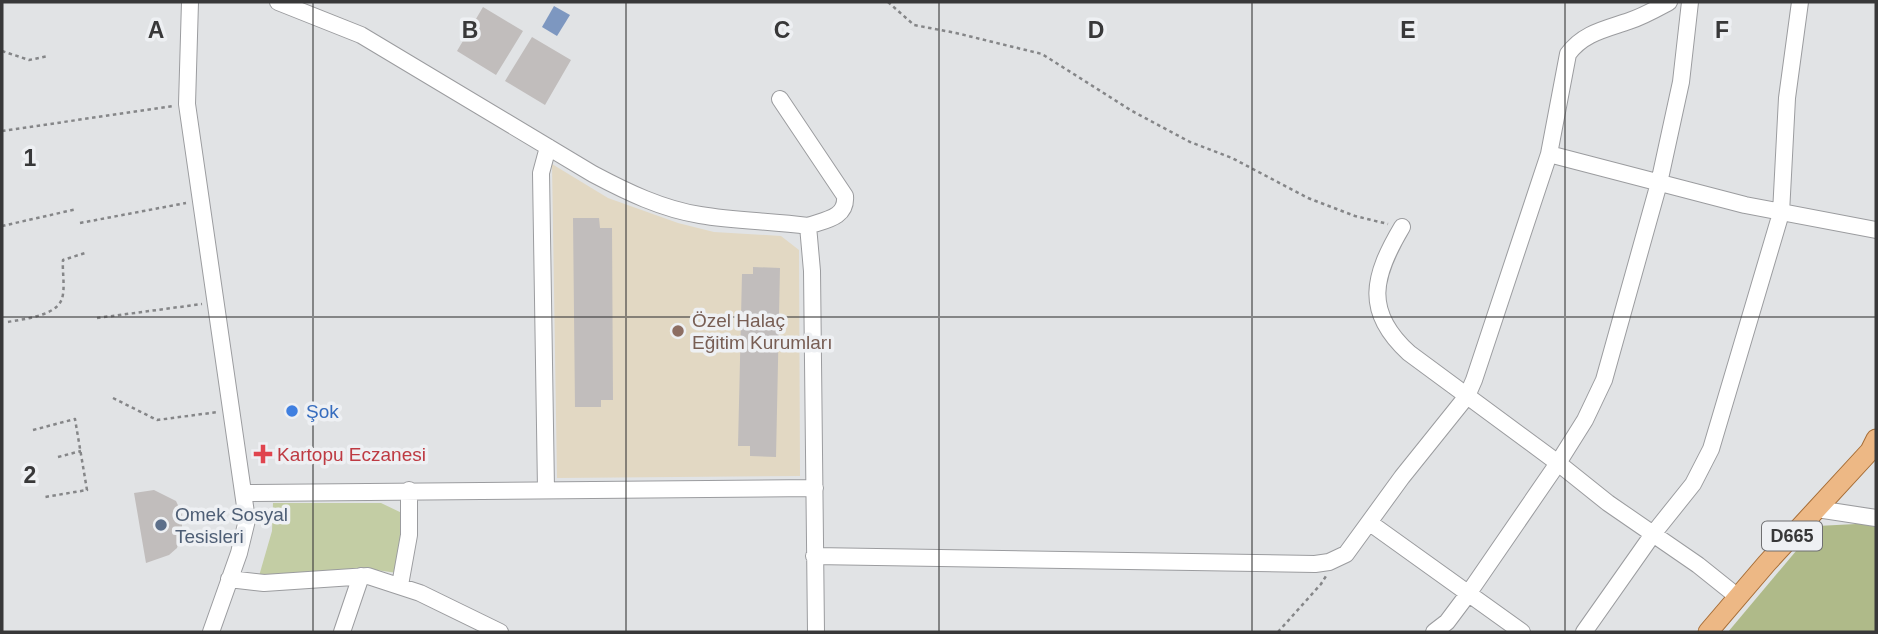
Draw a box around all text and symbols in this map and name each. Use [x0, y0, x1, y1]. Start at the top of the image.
text: A [148, 17, 164, 43]
text: B [462, 17, 478, 43]
text: C [774, 17, 790, 43]
text: D [1088, 17, 1104, 43]
text: E [1400, 17, 1416, 43]
text: F [1715, 17, 1729, 43]
text: 1 [24, 145, 37, 171]
place label: Özel Halaç Eğitim Kurumları [692, 310, 832, 353]
marker: Özel Halaç Eğitim Kurumları [670, 323, 686, 339]
place label: Şok [306, 401, 339, 422]
marker: Şok [284, 403, 300, 419]
place label: Kartopu Eczanesi [277, 444, 426, 465]
marker: Kartopu Eczanesi [255, 446, 271, 462]
text: 2 [24, 462, 36, 488]
place label: Omek Sosyal Tesisleri [175, 504, 288, 547]
marker: Omek Sosyal Tesisleri [153, 517, 169, 533]
road number: D665 [1762, 522, 1822, 550]

